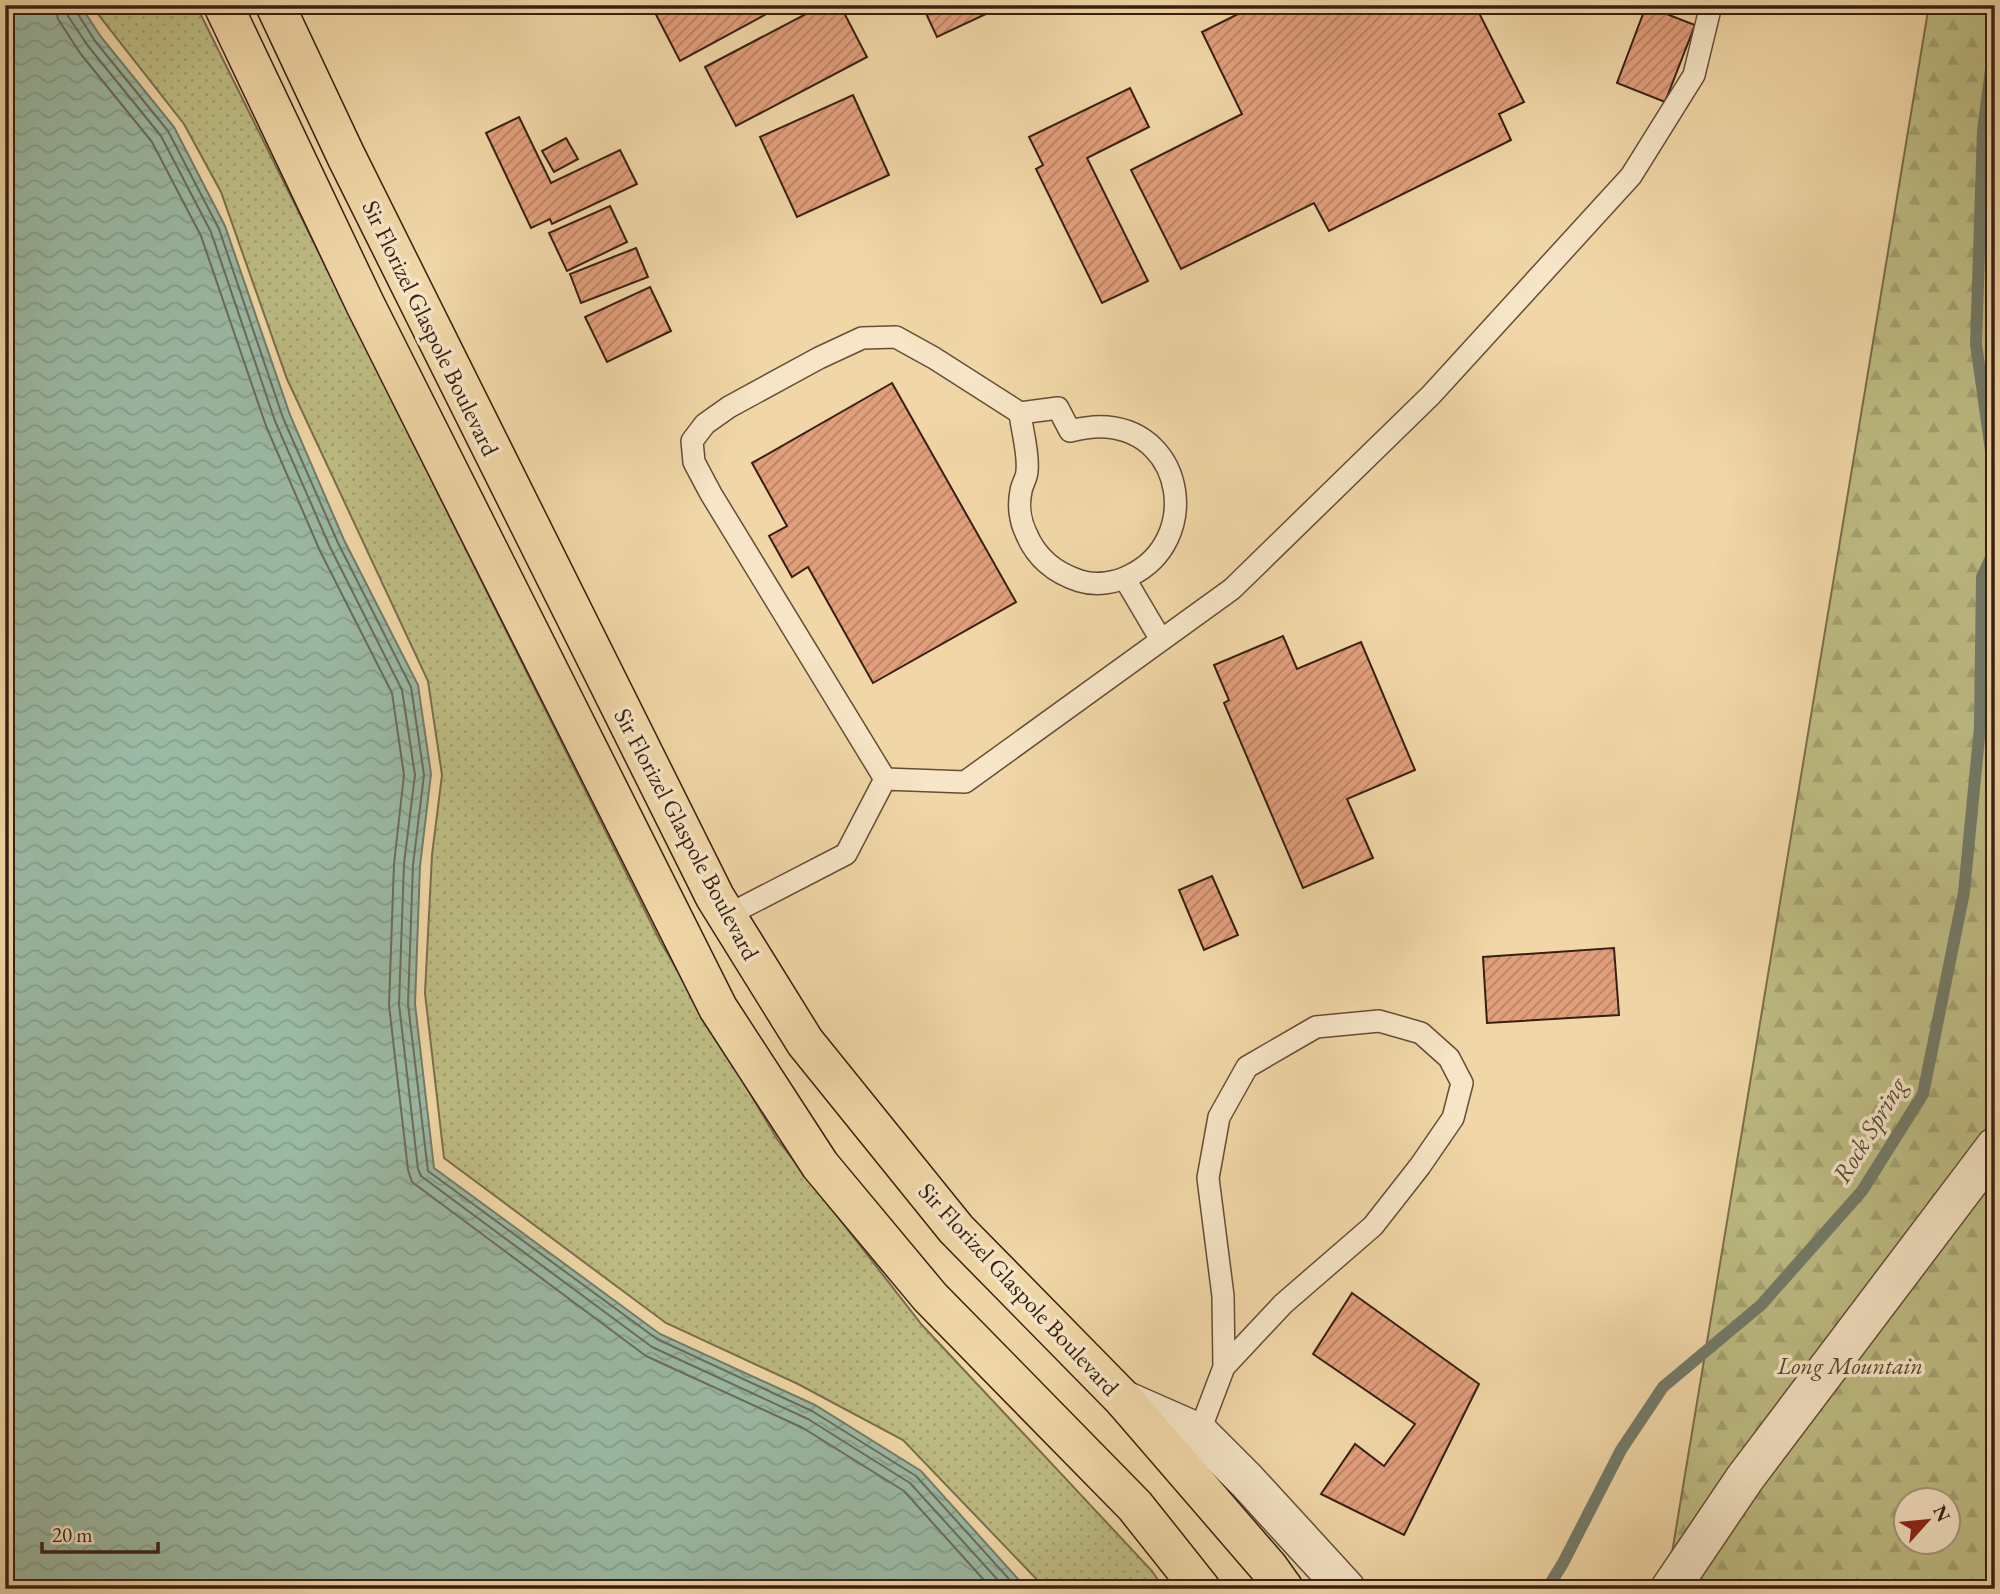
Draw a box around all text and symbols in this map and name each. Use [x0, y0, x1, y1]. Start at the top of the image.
street label: Sir Florizel Glaspole Boulevard [356, 195, 507, 462]
street label: Sir Florizel Glaspole Boulevard [607, 703, 767, 966]
water label: Rock Spring [1824, 1070, 1914, 1189]
street label: Sir Florizel Glaspole Boulevard [912, 1176, 1127, 1403]
park label: Long Mountain [1776, 1350, 1923, 1381]
north arrow [1892, 1486, 1962, 1556]
text: N [1927, 1501, 1957, 1527]
scale bar [42, 1510, 158, 1554]
text: 20 m [52, 1521, 93, 1548]

